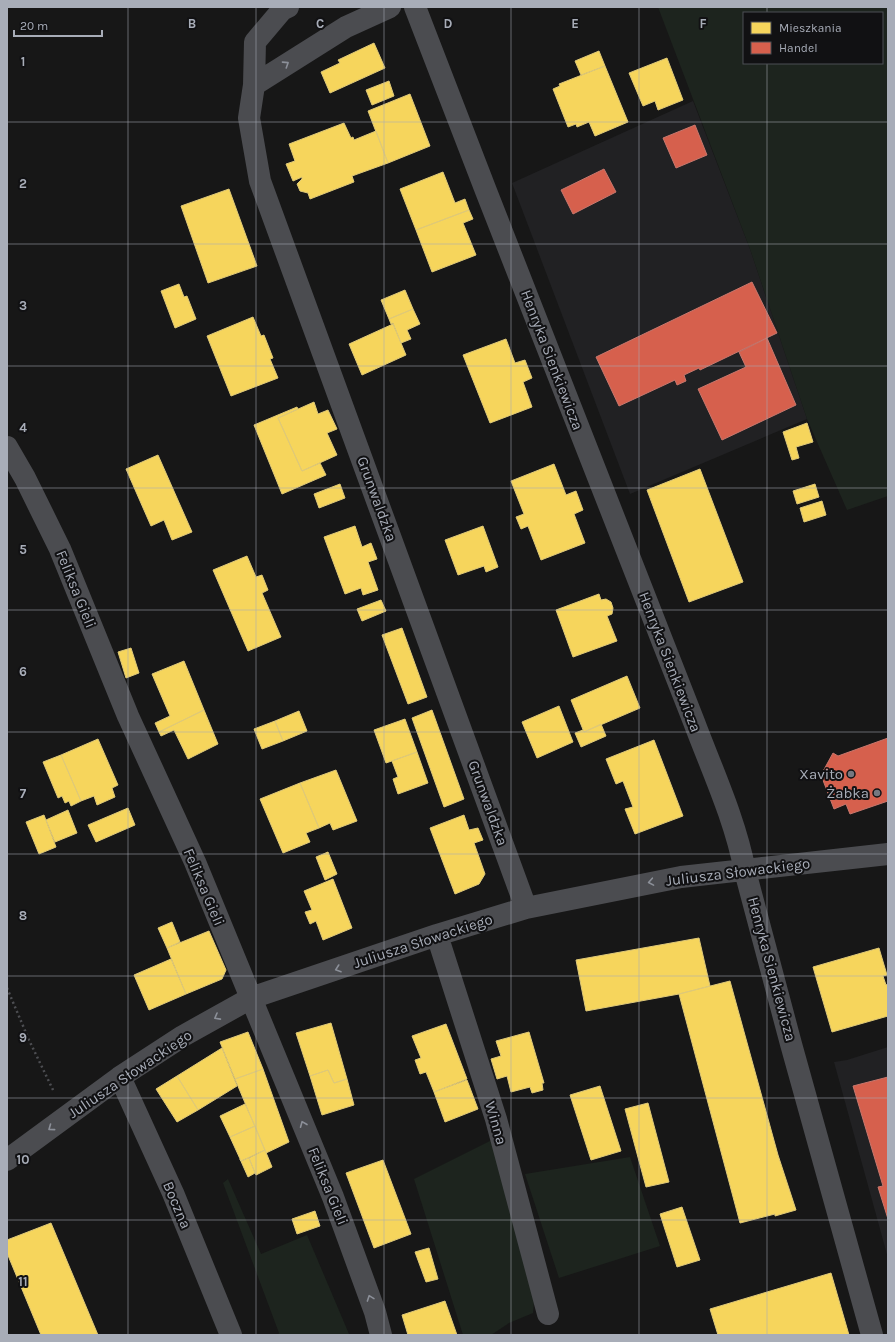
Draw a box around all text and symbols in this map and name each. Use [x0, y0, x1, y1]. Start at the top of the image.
scale bar [14, 12, 102, 38]
legend [743, 12, 883, 64]
text: B [188, 16, 196, 31]
text: C [316, 16, 324, 31]
text: D [444, 16, 453, 31]
text: E [571, 16, 579, 31]
text: F [699, 16, 707, 31]
text: 20 m [20, 19, 48, 33]
text: Mieszkania [779, 21, 842, 35]
text: Handel [779, 41, 818, 55]
text: 1 [21, 54, 25, 69]
one-way arrow [282, 61, 289, 68]
text: 2 [19, 176, 27, 191]
street label: Henryka Sienkiewicza [517, 287, 587, 433]
text: 3 [19, 298, 27, 313]
text: 4 [19, 420, 27, 435]
street label: Grunwaldzka [353, 454, 401, 544]
text: 5 [19, 542, 27, 557]
street label: Feliksa Gieli [52, 547, 100, 631]
street label: Henryka Sienkiewicza [635, 589, 705, 735]
text: 6 [19, 664, 27, 679]
street label: Grunwaldzka [464, 758, 512, 848]
place label: Xavito [799, 765, 843, 783]
marker: Xavito [846, 769, 856, 779]
place label: Żabka [826, 784, 869, 802]
text: 7 [20, 786, 27, 801]
marker: Żabka [872, 788, 882, 798]
street label: Feliksa Gieli [180, 846, 228, 928]
street label: Juliusza Słowackiego [665, 854, 811, 890]
one-way arrow [648, 878, 654, 886]
street label: Henryka Sienkiewicza [744, 895, 800, 1043]
text: 8 [19, 908, 27, 923]
street label: Juliusza Słowackiego [351, 910, 495, 972]
one-way arrow [334, 965, 341, 973]
one-way arrow [214, 1012, 221, 1020]
street label: Juliusza Słowackiego [65, 1026, 195, 1122]
text: 9 [19, 1030, 27, 1045]
street label: Winna [481, 1099, 511, 1147]
one-way arrow [299, 1121, 307, 1128]
one-way arrow [49, 1123, 56, 1130]
street label: Feliksa Gieli [304, 1144, 352, 1228]
text: 10 [17, 1152, 29, 1167]
street label: Boczna [159, 1179, 195, 1231]
text: 11 [18, 1274, 28, 1289]
one-way arrow [366, 1294, 374, 1301]

